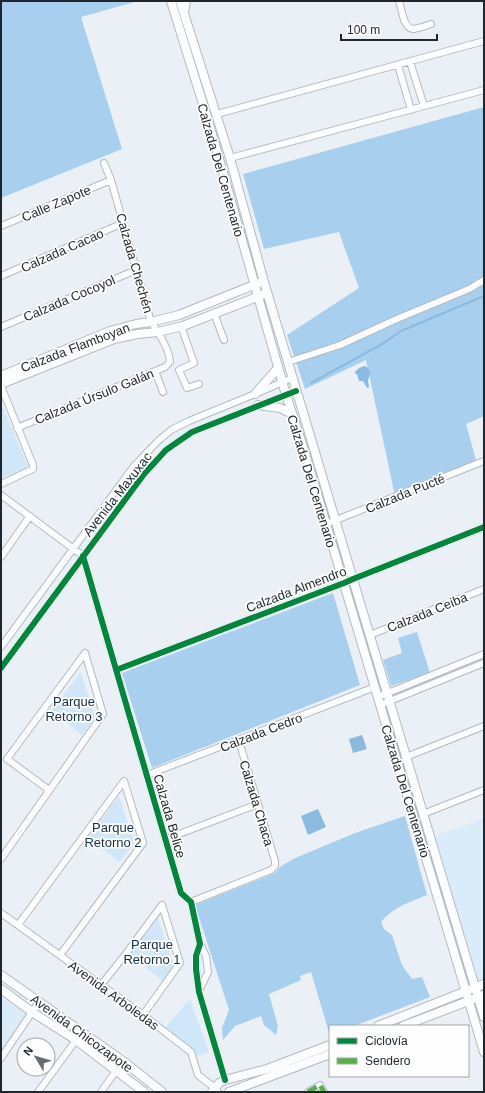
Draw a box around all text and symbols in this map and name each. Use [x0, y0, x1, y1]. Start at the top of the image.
scale bar [341, 16, 437, 42]
text: 100 m [347, 23, 380, 37]
street label: Calzada Del Centenario [194, 102, 247, 239]
street label: Calle Zapote [19, 182, 93, 225]
street label: Calzada Chechén [113, 211, 156, 315]
street label: Calzada Cacao [19, 226, 106, 275]
street label: Calzada Cocoyol [21, 272, 117, 325]
street label: Calzada Flamboyan [19, 320, 132, 375]
street label: Calzada Úrsulo Galán [32, 366, 156, 427]
street label: Calzada Del Centenario [284, 413, 339, 549]
street label: Avenida Maxuxac [80, 449, 155, 539]
street label: Calzada Pucté [363, 471, 447, 516]
street label: Calzada Almendro [244, 563, 348, 616]
street label: Calzada Ceiba [385, 589, 470, 635]
park label: Parque Retorno 3 [45, 694, 103, 724]
street label: Calzada Cedro [218, 710, 304, 755]
street label: Calzada Del Centenario [378, 723, 433, 859]
street label: Calzada Chaca [236, 758, 277, 849]
street label: Calzada Belice [150, 772, 189, 860]
park label: Parque Retorno 2 [84, 820, 142, 850]
park label: Parque Retorno 1 [123, 937, 181, 967]
street label: Avenida Arboledas [66, 958, 162, 1034]
street label: Avenida Chicozapote [28, 991, 136, 1076]
legend [329, 1025, 469, 1077]
text: Ciclovía [365, 1034, 408, 1048]
north arrow [16, 1037, 56, 1077]
text: N [21, 1044, 35, 1058]
text: Sendero [365, 1054, 411, 1068]

